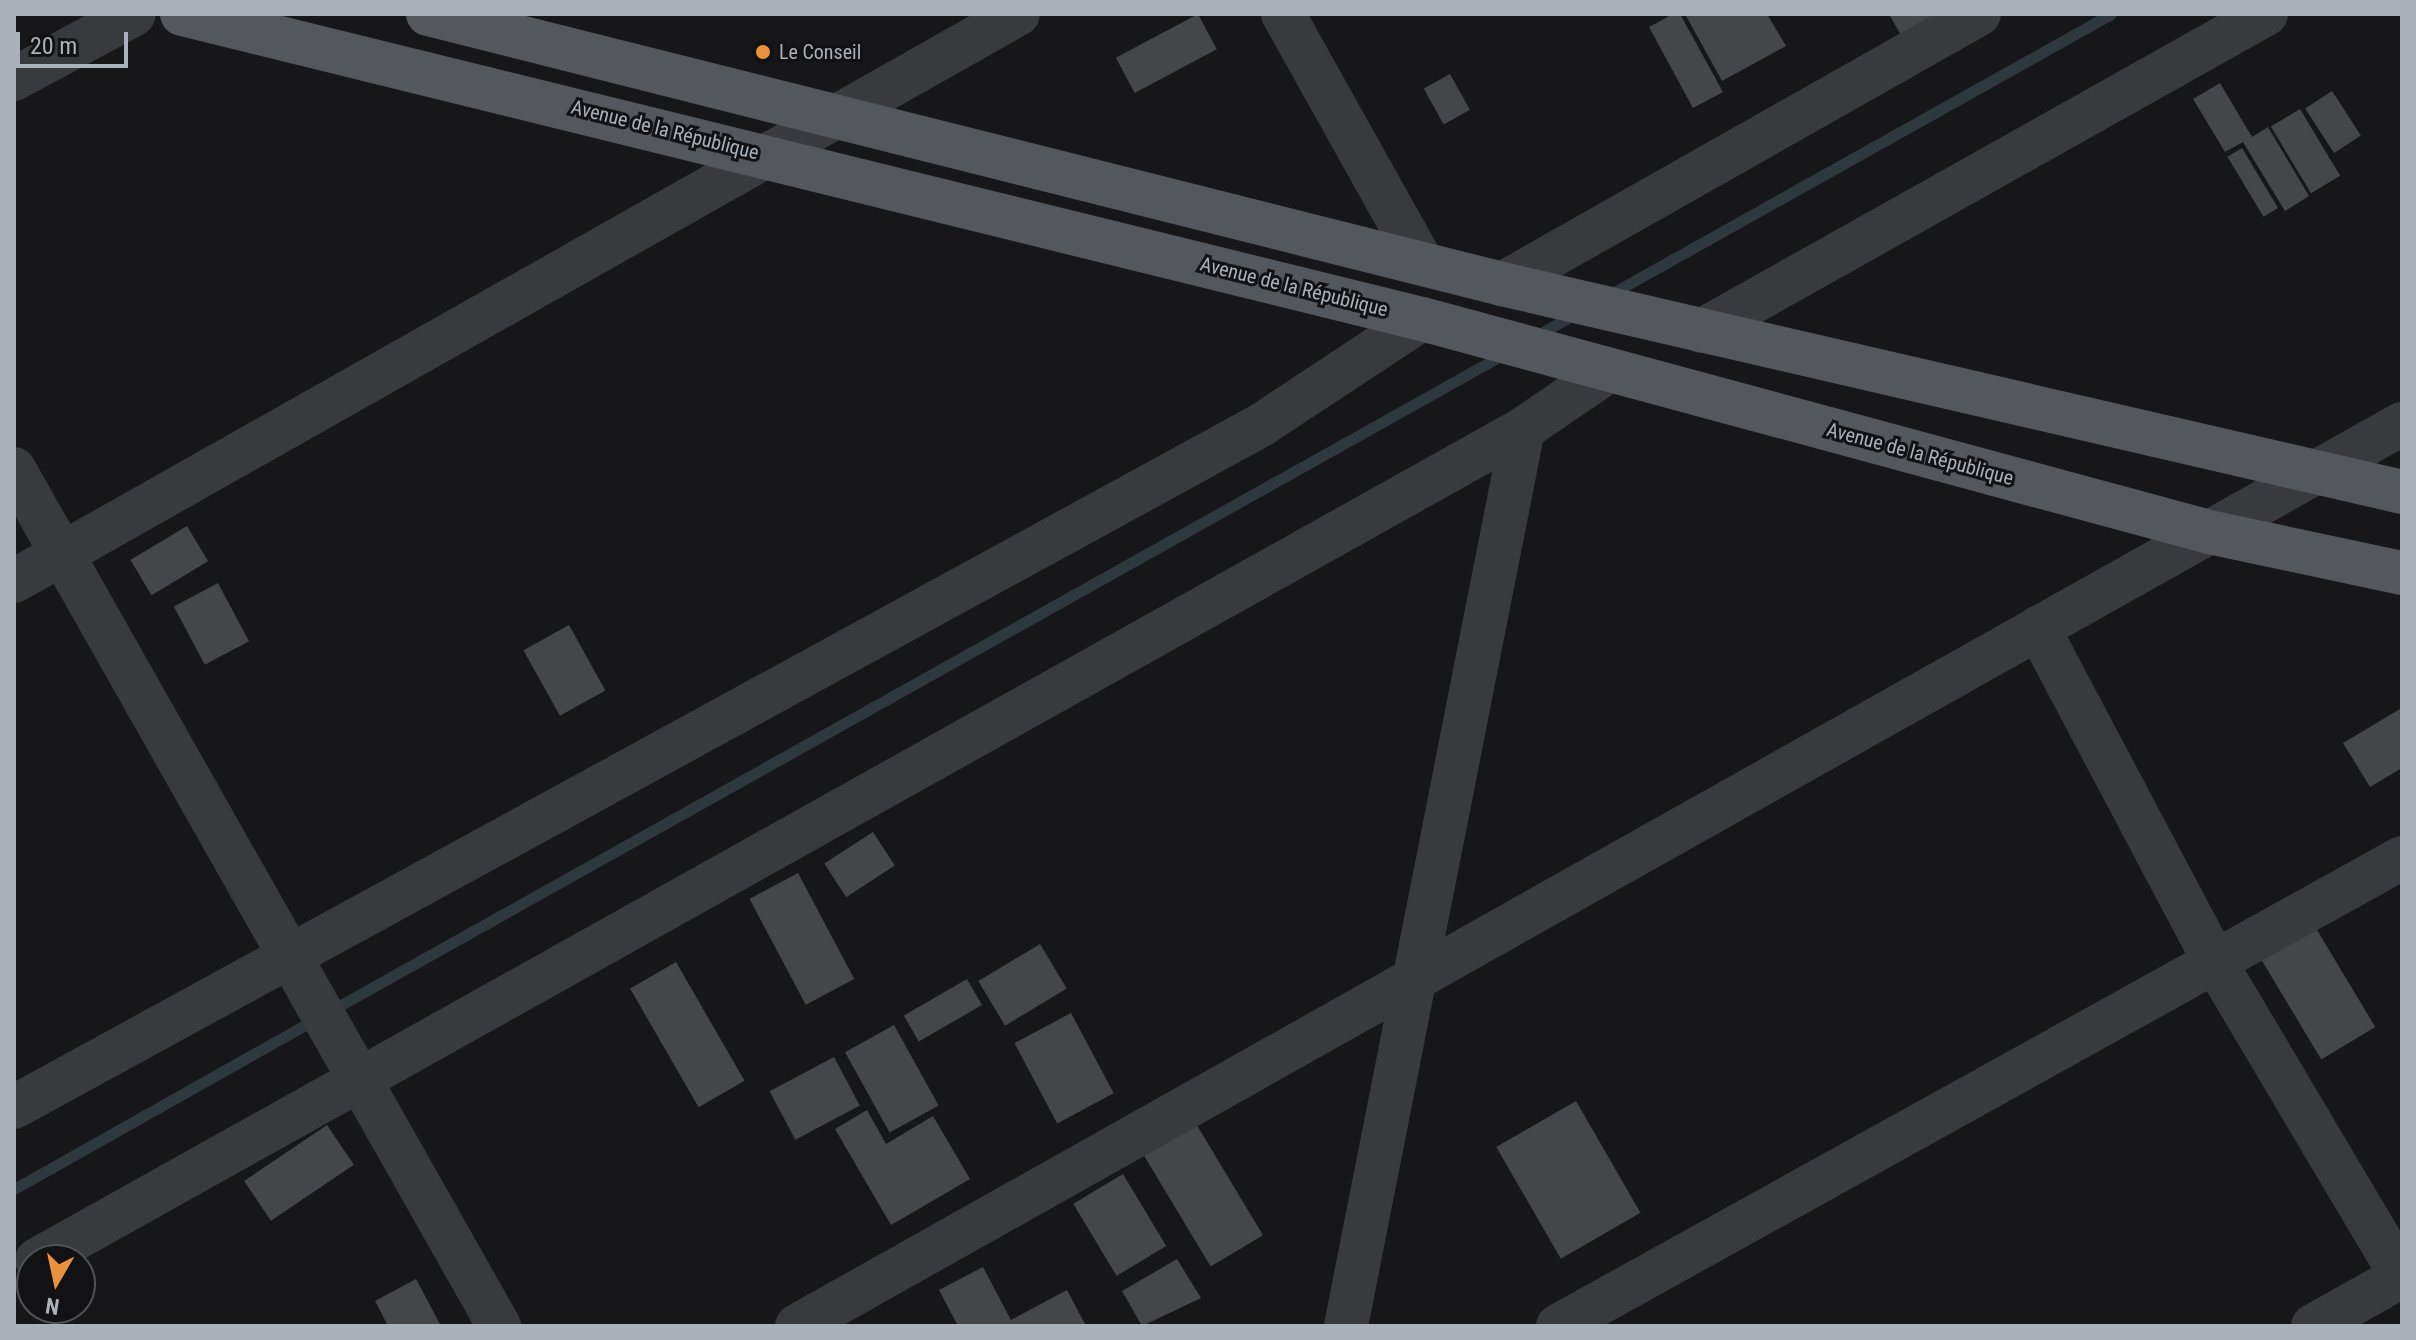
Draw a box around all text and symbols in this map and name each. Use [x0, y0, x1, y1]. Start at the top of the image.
scale bar [20, 16, 132, 66]
text: 20 m [30, 32, 77, 60]
place label: Le Conseil [779, 40, 861, 64]
marker: Le Conseil [754, 43, 772, 61]
street label: Avenue de la République [569, 95, 761, 165]
street label: Avenue de la République [1198, 252, 1390, 322]
street label: Avenue de la République [1824, 418, 2016, 490]
north arrow [16, 1244, 96, 1324]
text: N [44, 1293, 61, 1320]

